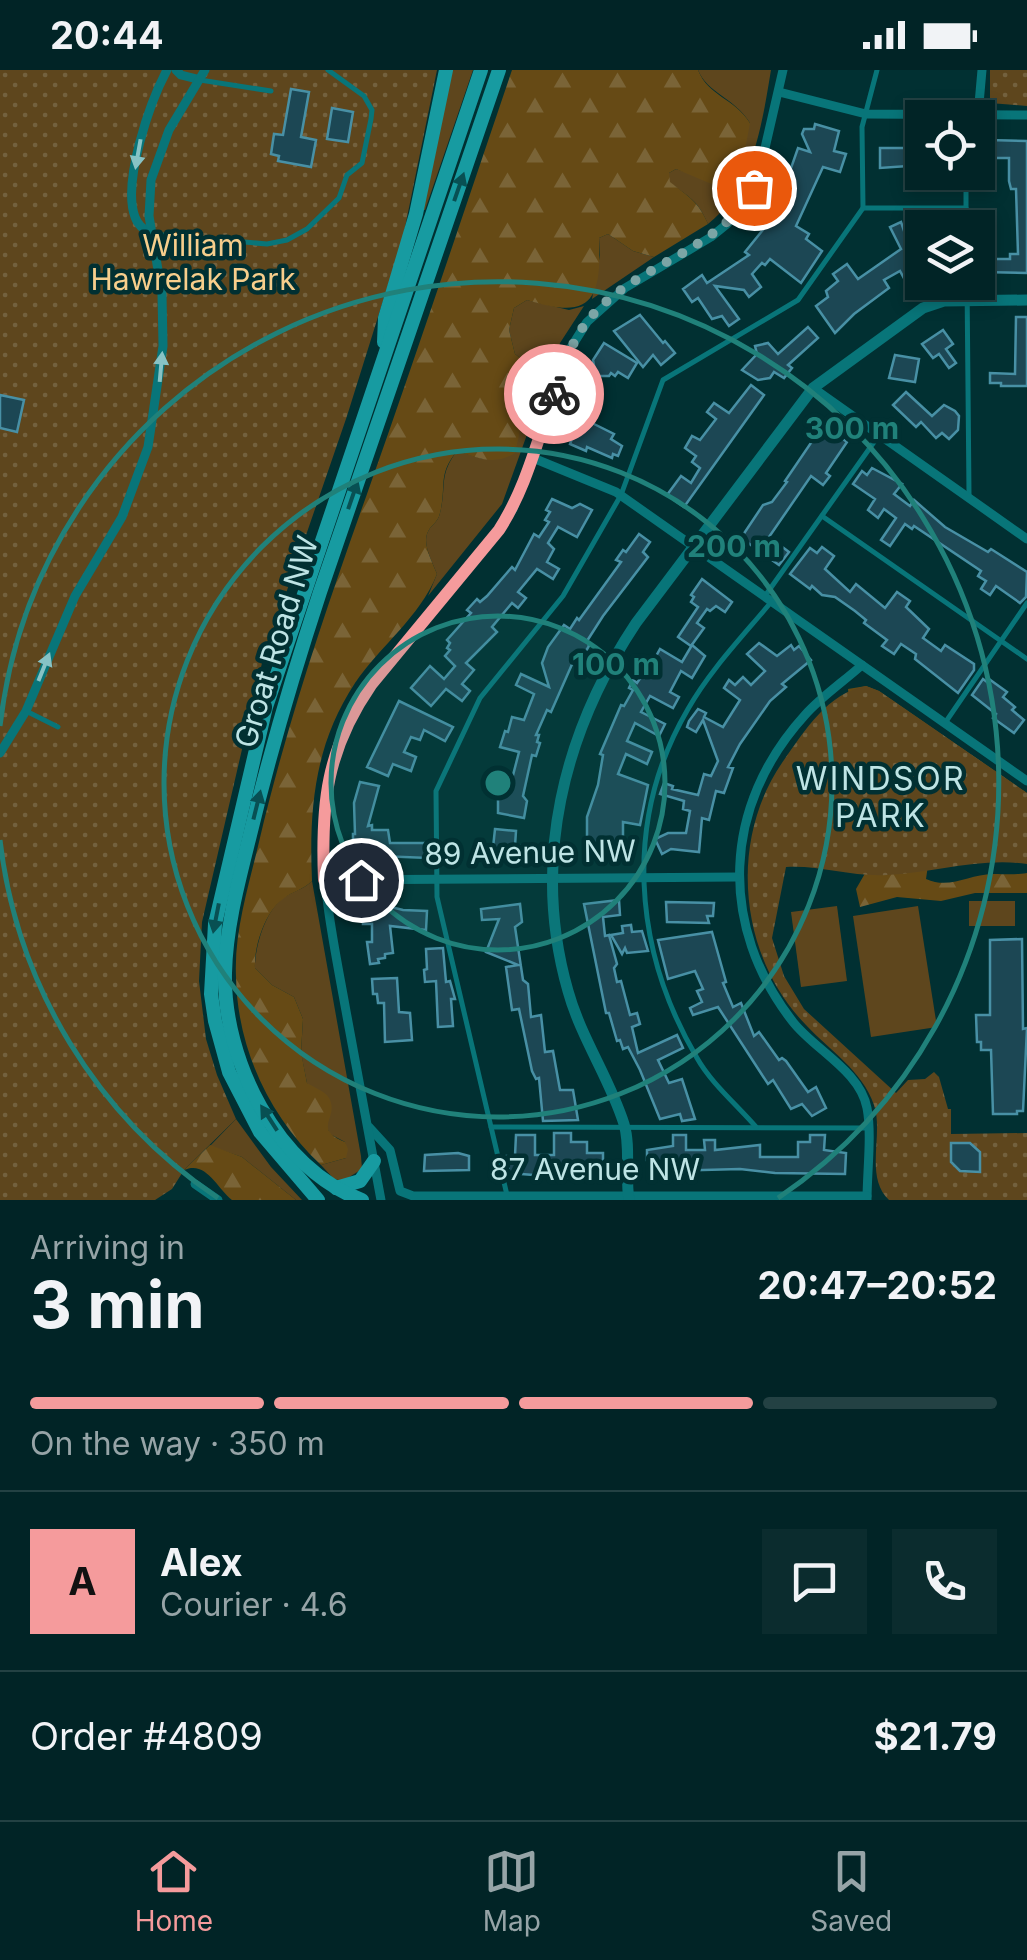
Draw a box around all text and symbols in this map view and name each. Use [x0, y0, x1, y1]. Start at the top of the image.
text: 20:44 [50, 12, 164, 58]
map controls [905, 100, 995, 300]
button: locate [905, 100, 995, 190]
one-way arrow [130, 138, 145, 170]
pin [712, 146, 797, 231]
icon: bag [727, 161, 782, 216]
one-way arrow [452, 172, 467, 202]
button: layers [905, 210, 995, 300]
park label: William Hawrelak Park [90, 227, 296, 297]
courier [504, 344, 604, 444]
one-way arrow [154, 351, 170, 382]
icon: bike [527, 367, 582, 422]
text: 300 m [805, 410, 899, 446]
one-way arrow [347, 479, 362, 509]
text: 200 m [687, 528, 781, 564]
street label: Groat Road NW [227, 531, 325, 752]
text: 100 m [572, 646, 660, 682]
one-way arrow [36, 651, 52, 681]
district label: WINDSOR PARK [796, 759, 966, 835]
centre of rings [480, 765, 516, 801]
one-way arrow [250, 789, 265, 820]
street label: 89 Avenue NW [424, 832, 636, 872]
pin [319, 838, 404, 923]
icon: home [334, 853, 389, 908]
one-way arrow [208, 903, 224, 934]
one-way arrow [261, 1104, 278, 1132]
street label: 87 Avenue NW [490, 1151, 700, 1187]
text: Arriving in [30, 1228, 185, 1267]
text: 20:47–20:52 [757, 1262, 997, 1308]
text: 3 min [30, 1265, 205, 1344]
text: On the way · 350 m [30, 1424, 325, 1463]
button: chat [762, 1529, 867, 1634]
button: phone [892, 1529, 997, 1634]
text: Alex [160, 1539, 243, 1585]
text: A [68, 1558, 97, 1604]
text: Courier · 4.6 [160, 1585, 348, 1624]
text: Order #4809 [30, 1713, 263, 1759]
text: $21.79 [874, 1713, 997, 1759]
tab: Home [135, 1844, 213, 1938]
tab: Map [483, 1844, 541, 1938]
tab: Saved [810, 1844, 892, 1938]

